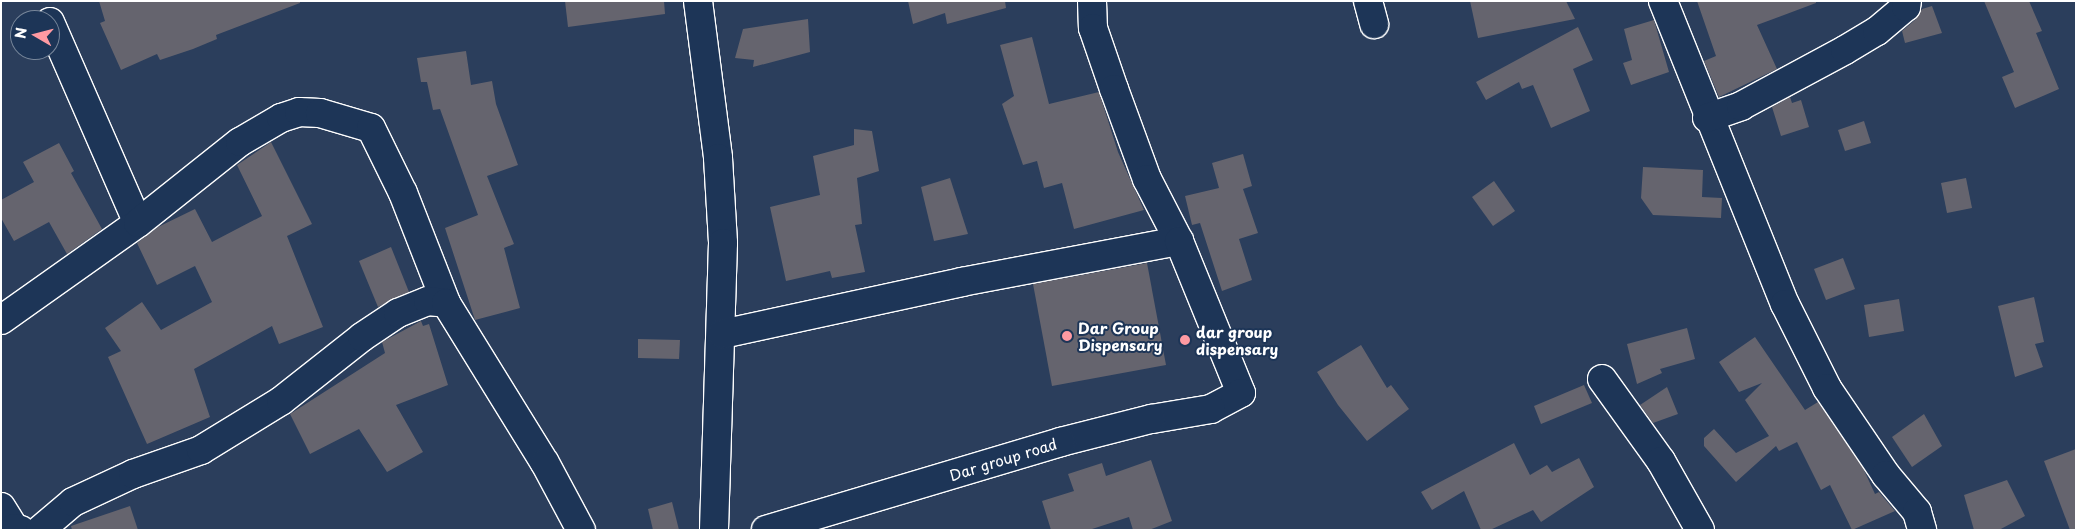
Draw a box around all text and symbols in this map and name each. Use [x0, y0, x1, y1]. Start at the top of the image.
north arrow [10, 10, 60, 60]
text: N [9, 26, 32, 40]
place label: Dar Group Dispensary [1078, 318, 1163, 353]
place label: dar group dispensary [1196, 322, 1278, 357]
marker: Dar Group Dispensary [1060, 329, 1074, 343]
marker: dar group dispensary [1178, 333, 1192, 347]
street label: Dar group road [947, 434, 1059, 484]

